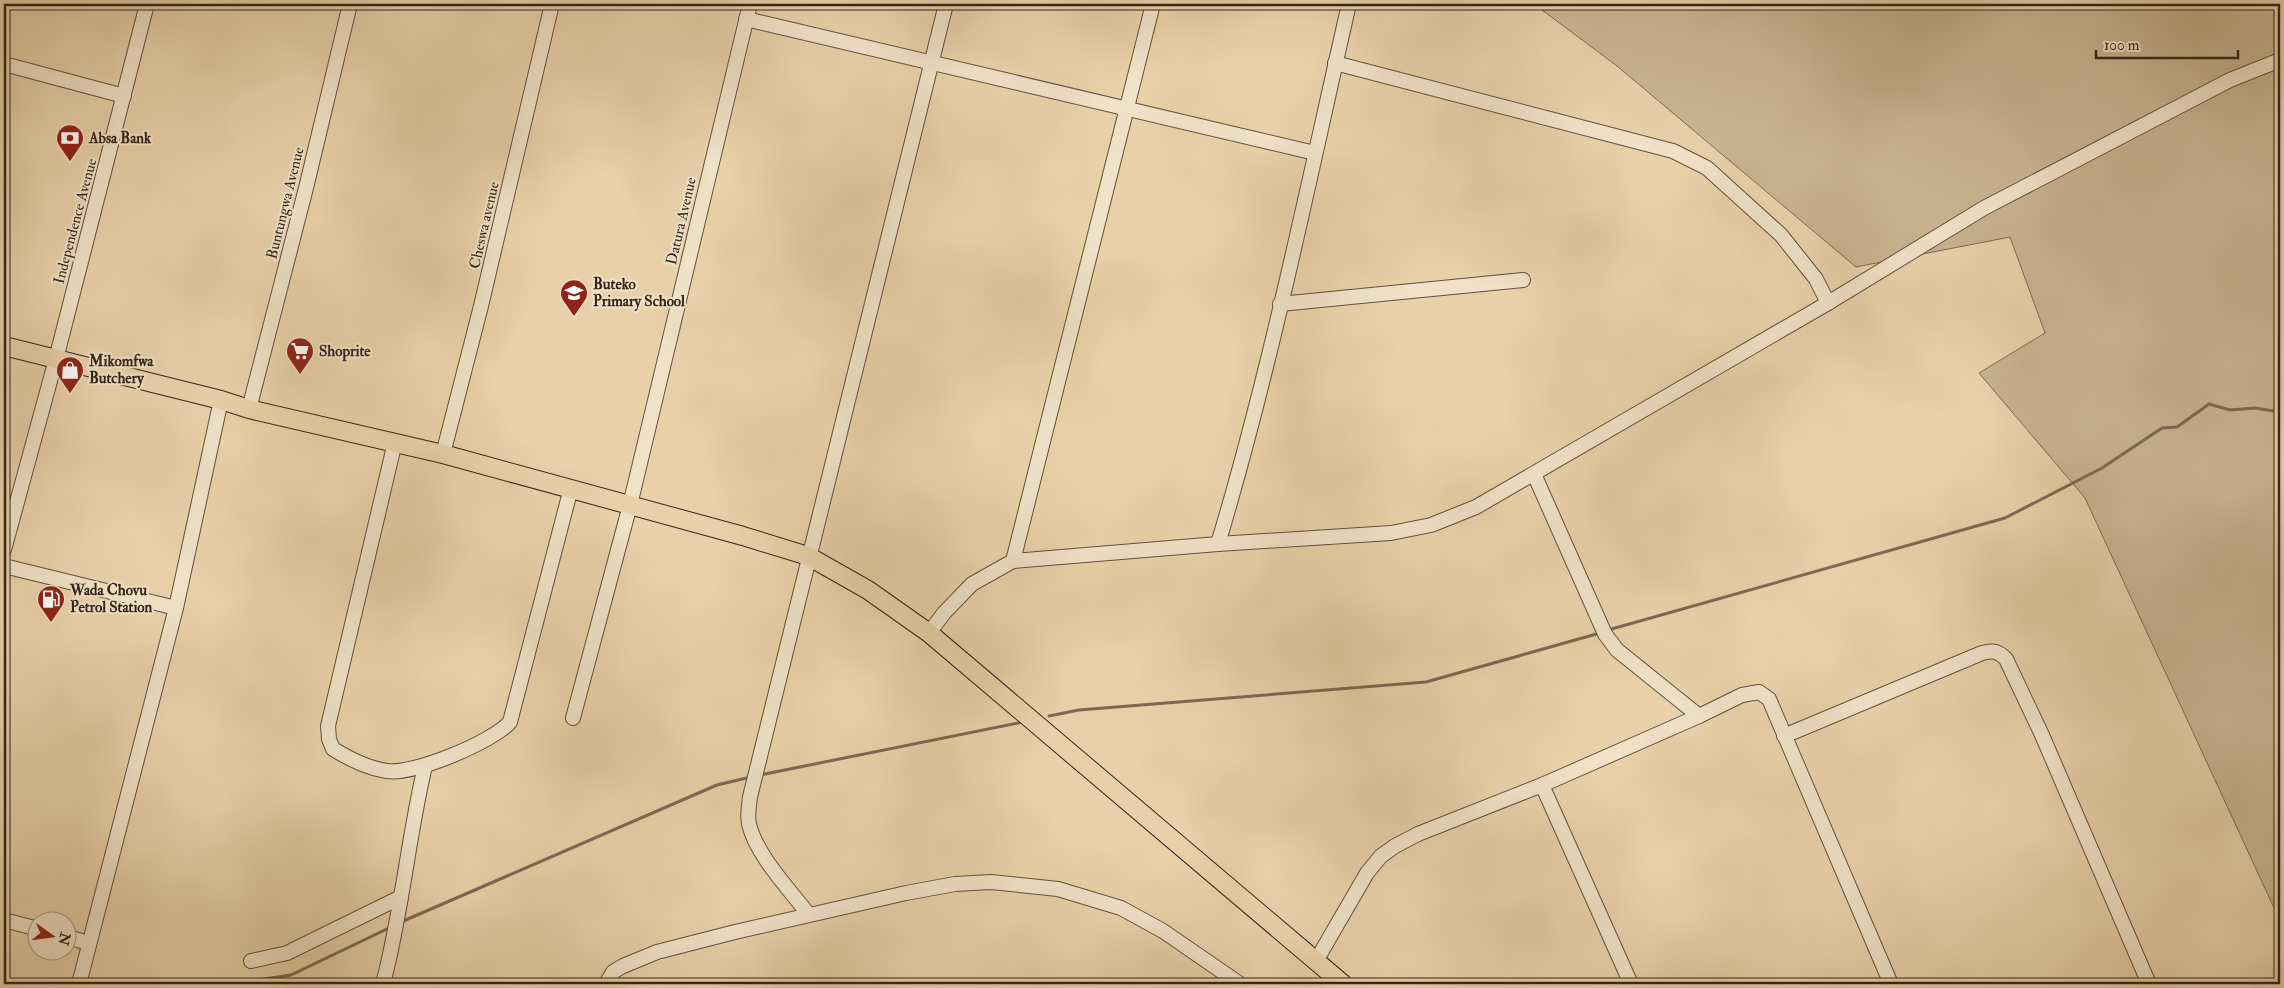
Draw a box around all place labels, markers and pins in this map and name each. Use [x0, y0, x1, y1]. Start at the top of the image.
bank icon: Absa Bank [55, 123, 85, 162]
place label: Absa Bank [88, 129, 152, 148]
place label: Buteko Primary School [593, 275, 685, 312]
school or university icon: Buteko Primary School [559, 278, 589, 317]
supermarket icon: Shoprite [285, 336, 315, 375]
place label: Shoprite [319, 342, 371, 362]
place label: Mikomfwa Butchery [88, 352, 154, 389]
shop icon: Mikomfwa Butchery [55, 355, 85, 394]
place label: Wada Chovu Petrol Station [69, 581, 153, 617]
fuel station icon: Wada Chovu Petrol Station [36, 584, 66, 623]

